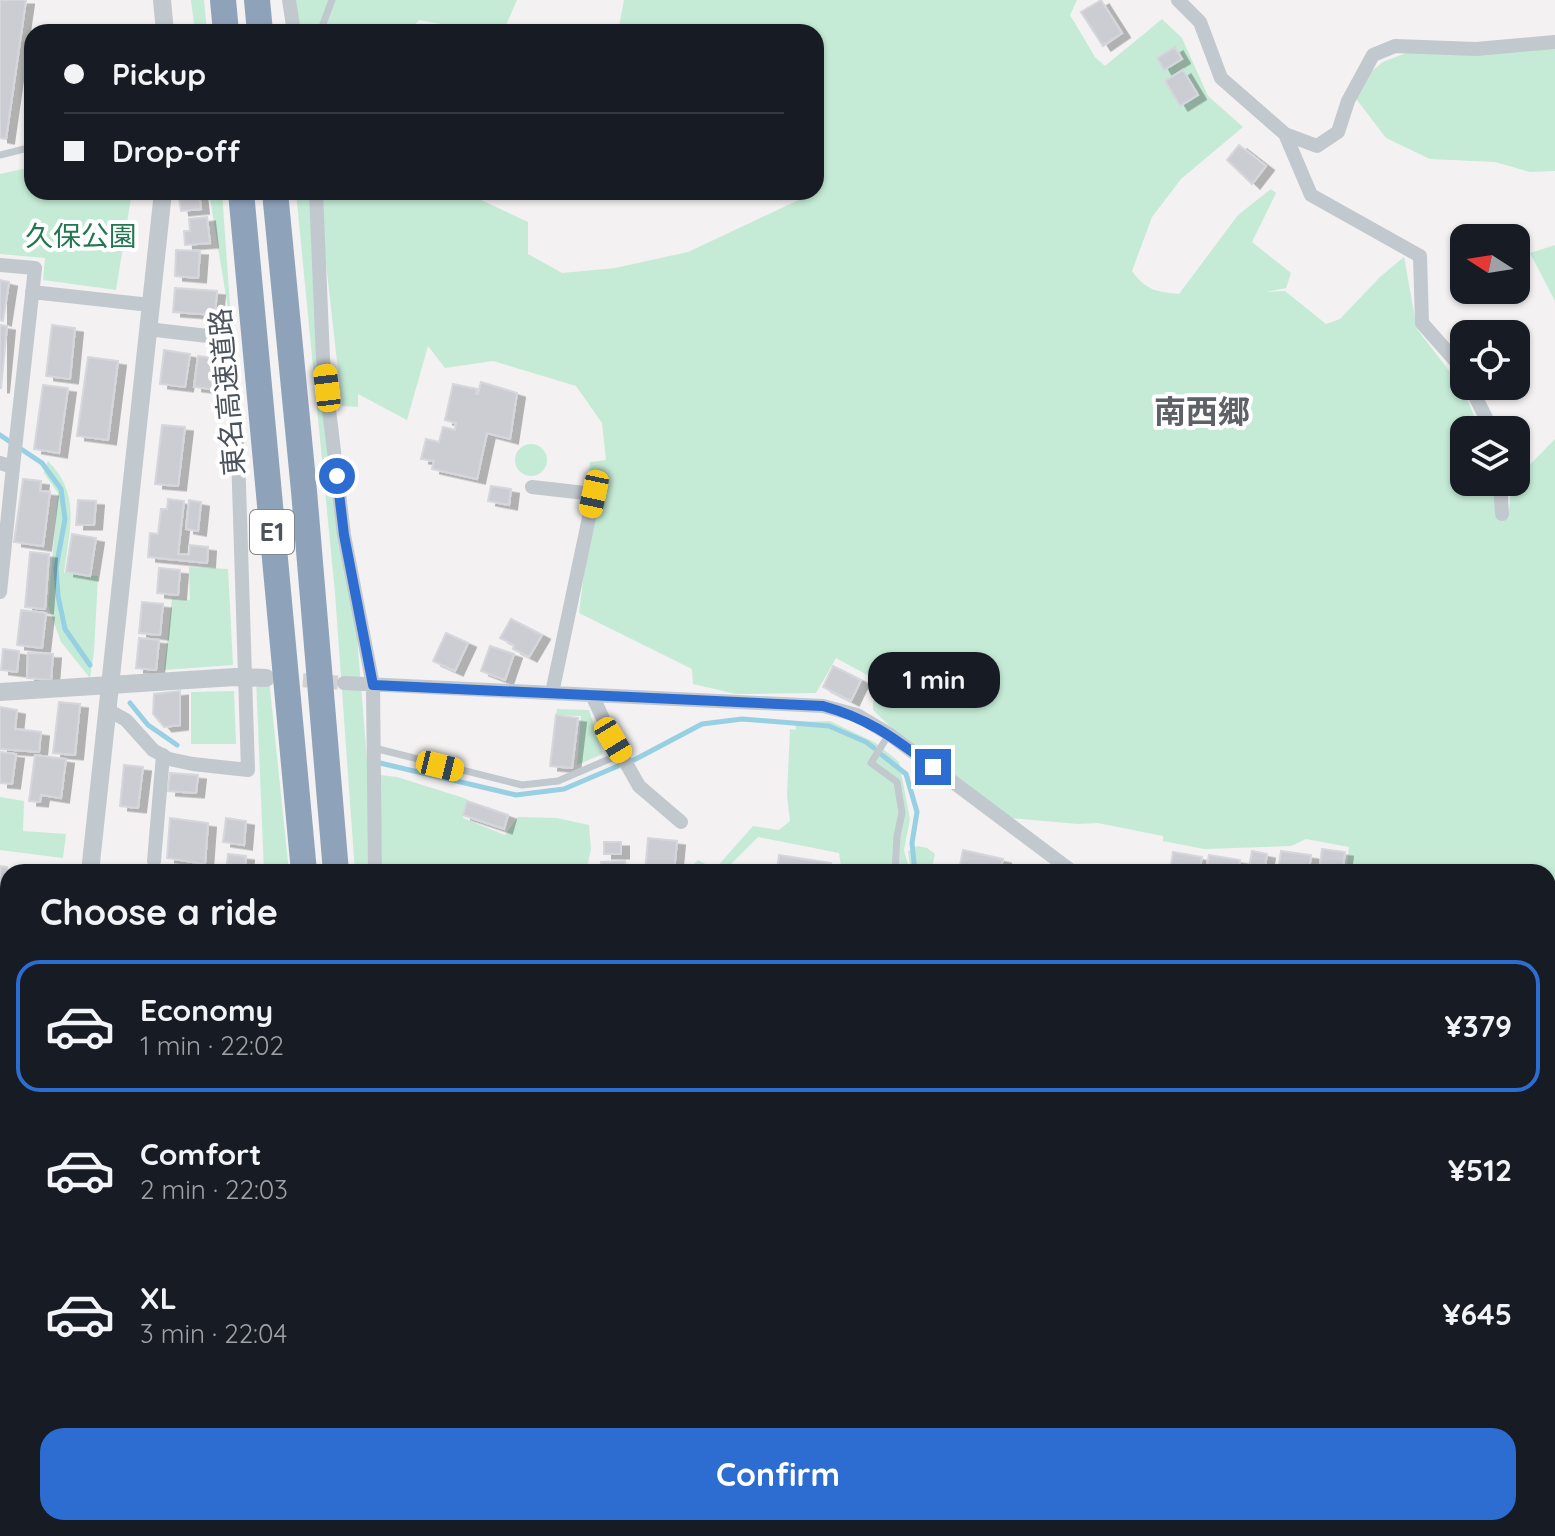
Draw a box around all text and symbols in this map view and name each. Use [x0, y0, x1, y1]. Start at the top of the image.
text: Pickup [112, 55, 206, 93]
text: Drop-off [112, 132, 240, 170]
park label: 久保公園 [25, 218, 137, 253]
north arrow [1450, 224, 1530, 304]
map controls [1450, 224, 1530, 496]
street label: 東名高速道路 [202, 307, 251, 477]
button: locate [1450, 320, 1530, 400]
car [312, 363, 342, 413]
district label: 南西郷 [1154, 391, 1250, 431]
button: layers [1450, 416, 1530, 496]
route start [319, 458, 355, 494]
car [577, 468, 611, 520]
road number: E1 [250, 510, 294, 554]
callout: 1 min [867, 651, 999, 707]
text: 1 min [903, 663, 966, 696]
car [590, 713, 636, 767]
car [414, 749, 466, 783]
route end [915, 749, 951, 785]
text: Choose a ride [40, 889, 278, 934]
icon: car [44, 990, 116, 1062]
text: Economy [140, 991, 273, 1029]
text: ¥379 [1445, 1007, 1512, 1045]
text: 1 min · 22:02 [140, 1029, 284, 1062]
icon: car [44, 1134, 116, 1206]
text: Comfort [140, 1135, 261, 1173]
text: ¥512 [1448, 1151, 1512, 1189]
text: 2 min · 22:03 [140, 1173, 288, 1206]
icon: car [44, 1278, 116, 1350]
text: XL [140, 1279, 177, 1317]
text: ¥645 [1443, 1295, 1512, 1333]
text: 3 min · 22:04 [140, 1317, 287, 1350]
button: Confirm [40, 1428, 1516, 1520]

